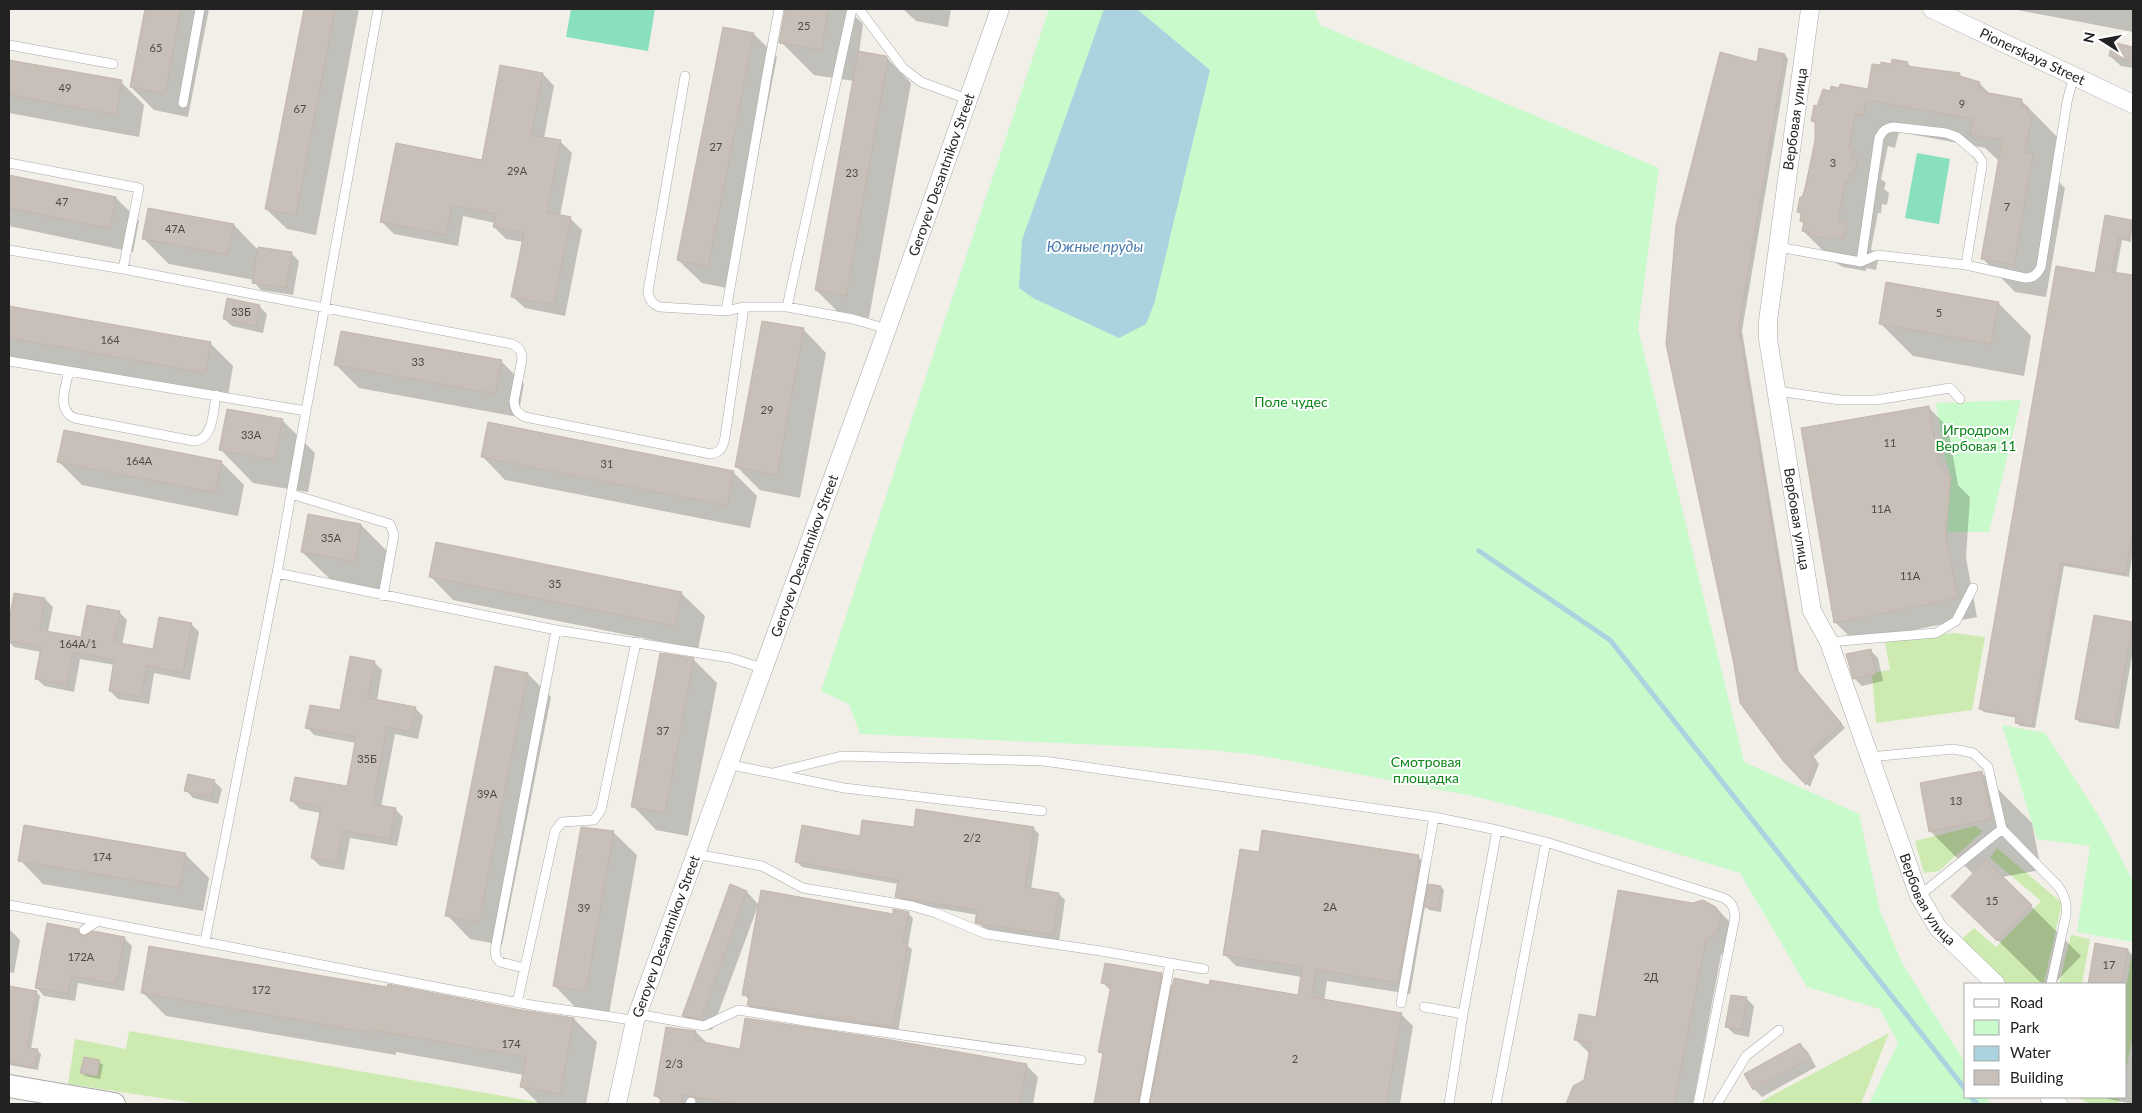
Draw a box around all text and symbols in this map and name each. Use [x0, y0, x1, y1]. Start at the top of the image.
north arrow [2077, 15, 2127, 65]
house number: 25 [798, 19, 810, 32]
street label: Pionerskaya Street [1977, 24, 2088, 88]
text: N [2079, 31, 2098, 44]
house number: 65 [150, 41, 162, 54]
street label: Вербовая улица [1779, 67, 1810, 171]
house number: 49 [59, 81, 71, 94]
street label: Geroyev Desantnikov Street [904, 91, 978, 258]
house number: 9 [1959, 97, 1965, 110]
house number: 67 [294, 102, 306, 115]
house number: 27 [710, 140, 722, 153]
house number: 3 [1830, 156, 1836, 169]
house number: 29А [507, 164, 528, 177]
house number: 23 [846, 166, 858, 179]
house number: 47 [56, 195, 68, 208]
house number: 7 [2004, 200, 2010, 213]
house number: 47А [165, 222, 186, 235]
water label: Южные пруды [1047, 237, 1143, 255]
house number: 33Б [231, 305, 251, 318]
house number: 5 [1936, 306, 1942, 319]
house number: 164 [100, 333, 120, 346]
house number: 33 [412, 355, 424, 368]
park label: Поле чудес [1254, 393, 1328, 410]
house number: 29 [761, 403, 773, 416]
park label: Игродром Вербовая 11 [1936, 421, 2016, 454]
house number: 33А [241, 428, 262, 441]
house number: 11 [1884, 436, 1896, 449]
house number: 164А [126, 454, 153, 467]
house number: 31 [601, 457, 613, 470]
street label: Вербовая улица [1781, 467, 1814, 571]
street label: Geroyev Desantnikov Street [767, 472, 841, 639]
house number: 11А [1871, 502, 1892, 515]
house number: 35А [321, 531, 342, 544]
house number: 11А [1900, 569, 1921, 582]
house number: 35 [549, 577, 561, 590]
house number: 164А/1 [59, 637, 97, 650]
house number: 37 [657, 724, 669, 737]
house number: 35Б [357, 752, 377, 765]
park label: Смотровая площадка [1391, 753, 1461, 786]
house number: 39А [477, 787, 498, 800]
house number: 13 [1950, 794, 1962, 807]
house number: 2/2 [963, 831, 981, 844]
house number: 174 [92, 850, 112, 863]
street label: Вербовая улица [1897, 851, 1959, 948]
street label: Geroyev Desantnikov Street [628, 853, 703, 1020]
house number: 15 [1986, 894, 1998, 907]
house number: 2А [1323, 900, 1337, 913]
house number: 39 [578, 901, 590, 914]
house number: 172А [68, 950, 95, 963]
house number: 17 [2103, 958, 2115, 971]
house number: 2Д [1643, 970, 1659, 983]
house number: 172 [251, 983, 271, 996]
legend [1964, 983, 2127, 1098]
text: Road [2010, 993, 2043, 1011]
text: Park [2010, 1018, 2040, 1036]
house number: 174 [501, 1037, 521, 1050]
text: Water [2010, 1043, 2051, 1061]
house number: 2 [1292, 1052, 1298, 1065]
house number: 2/3 [665, 1057, 683, 1070]
text: Building [2010, 1068, 2063, 1086]

